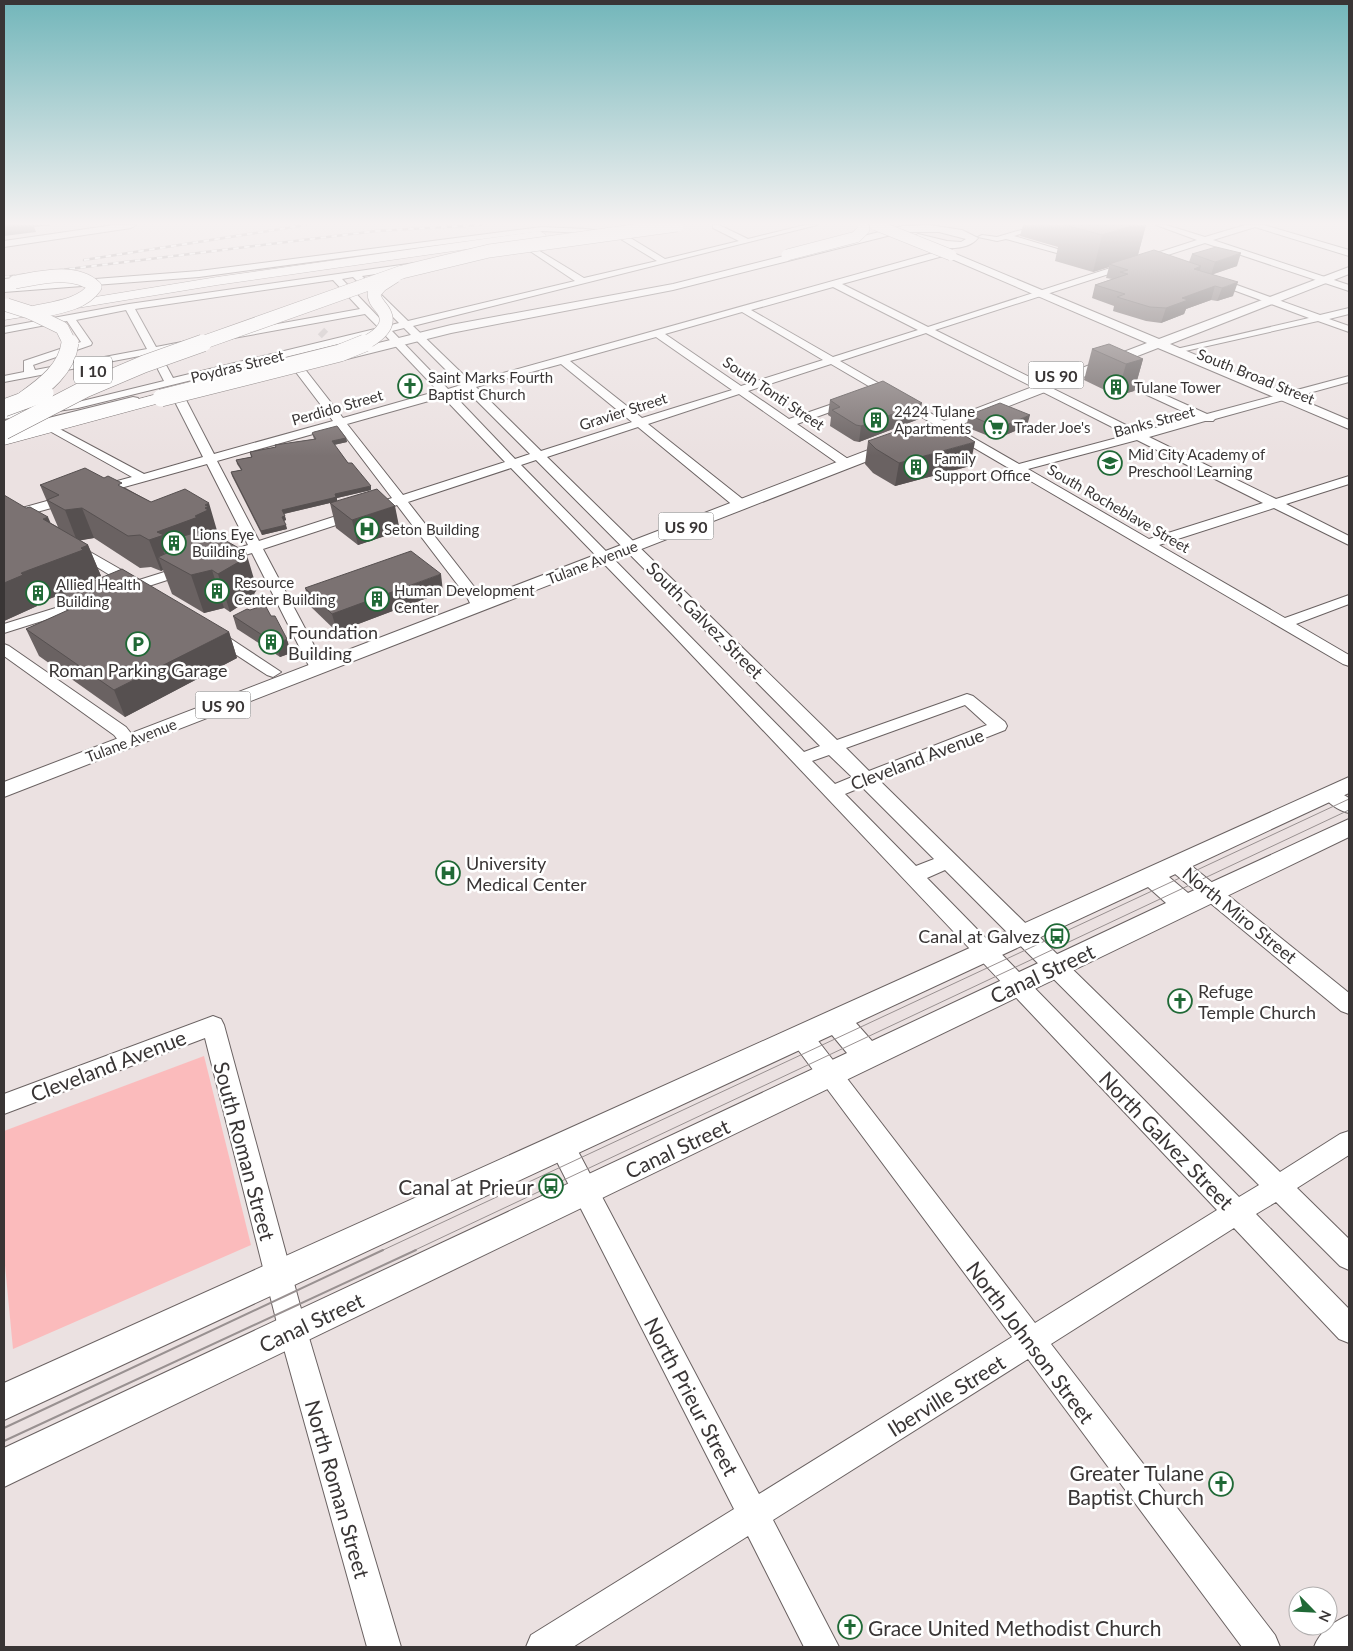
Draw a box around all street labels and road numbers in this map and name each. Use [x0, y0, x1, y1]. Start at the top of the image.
street label: South Broad Street [1195, 344, 1318, 408]
street label: Poydras Street [189, 346, 286, 386]
street label: South Tonti Street [720, 352, 829, 434]
road number: I 10 [74, 356, 112, 384]
road number: US 90 [1028, 362, 1084, 388]
street label: Perdido Street [289, 385, 385, 429]
street label: Gravier Street [577, 388, 670, 434]
street label: Banks Street [1112, 401, 1197, 440]
street label: South Rocheblave Street [1045, 460, 1194, 556]
road number: US 90 [658, 512, 714, 540]
street label: Tulane Avenue [544, 536, 640, 588]
street label: South Galvez Street [642, 557, 768, 683]
road number: US 90 [196, 692, 250, 718]
street label: Tulane Avenue [83, 714, 179, 766]
street label: Cleveland Avenue [847, 723, 987, 795]
street label: North Miro Street [1178, 862, 1302, 968]
street label: Canal Street [986, 938, 1099, 1008]
street label: Cleveland Avenue [27, 1024, 189, 1106]
street label: South Roman Street [209, 1059, 281, 1244]
street label: North Galvez Street [1095, 1066, 1240, 1215]
street label: Canal Street [621, 1113, 734, 1183]
street label: North Johnson Street [962, 1256, 1100, 1428]
street label: Canal Street [255, 1287, 368, 1357]
street label: North Prieur Street [640, 1313, 744, 1480]
street label: Iberville Street [883, 1349, 1010, 1441]
street label: North Roman Street [301, 1397, 376, 1582]

